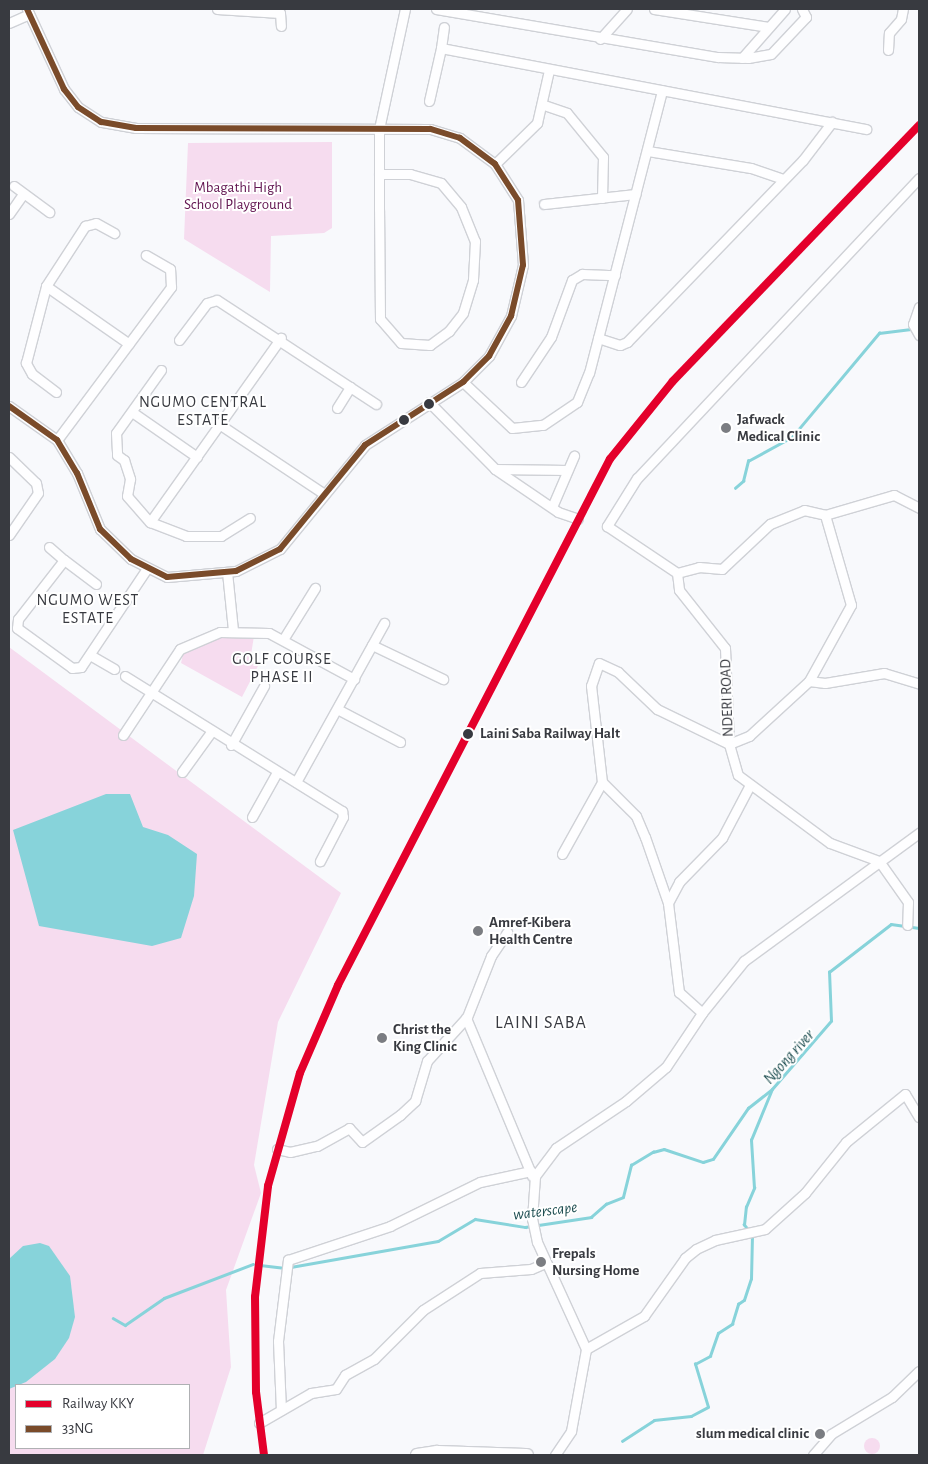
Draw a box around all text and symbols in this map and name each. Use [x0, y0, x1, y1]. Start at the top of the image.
park label: Mbagathi High School Playground [184, 178, 292, 213]
district label: NGUMO CENTRAL ESTATE [137, 392, 269, 430]
unlabelled marker [424, 399, 434, 409]
place label: Jafwack Medical Clinic [737, 410, 820, 445]
unlabelled marker [399, 415, 409, 425]
marker: Jafwack Medical Clinic [719, 421, 733, 435]
district label: NGUMO WEST ESTATE [35, 590, 141, 628]
district label: GOLF COURSE PHASE II [231, 649, 333, 687]
street label: NDERI ROAD [717, 659, 737, 737]
marker: Laini Saba Railway Halt [459, 725, 477, 743]
place label: Laini Saba Railway Halt [480, 725, 620, 743]
place label: Amref-Kibera Health Centre [489, 913, 573, 948]
marker: Amref-Kibera Health Centre [471, 924, 485, 938]
district label: LAINI SABA [494, 1012, 588, 1034]
place label: Christ the King Clinic [393, 1020, 457, 1055]
water label: Ngong river [760, 1026, 818, 1088]
marker: Christ the King Clinic [375, 1031, 389, 1045]
water label: waterscape [512, 1198, 578, 1224]
place label: Frepals Nursing Home [552, 1244, 639, 1279]
marker: Frepals Nursing Home [534, 1255, 548, 1269]
legend [15, 1384, 190, 1449]
text: Railway KKY [62, 1396, 134, 1411]
text: 33NG [62, 1421, 93, 1436]
place label: slum medical clinic [696, 1425, 809, 1443]
marker: slum medical clinic [813, 1427, 827, 1441]

